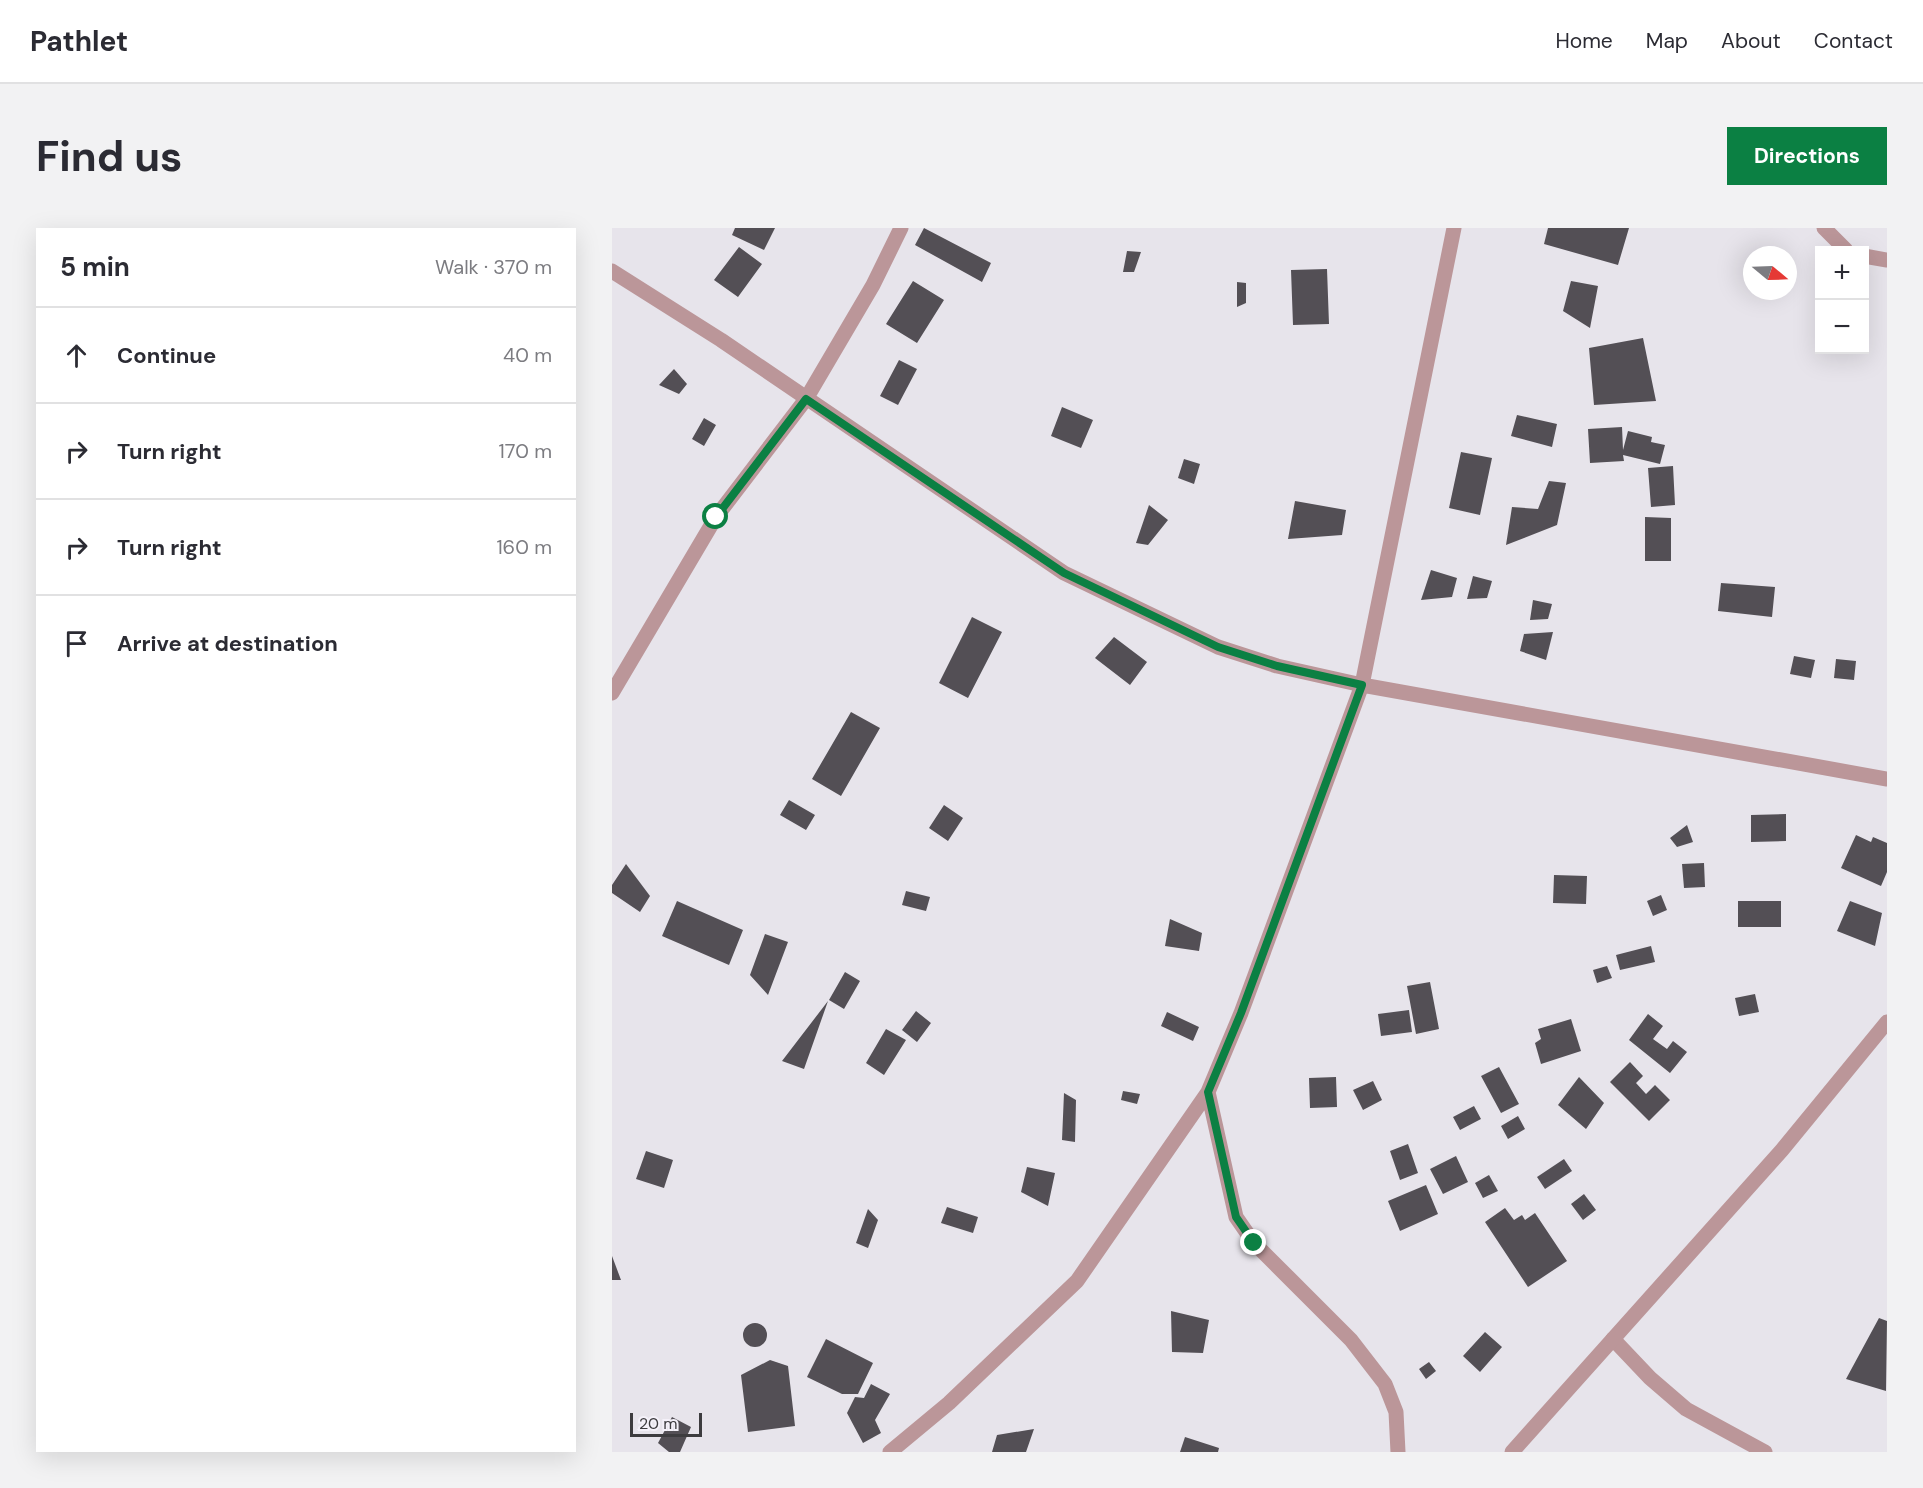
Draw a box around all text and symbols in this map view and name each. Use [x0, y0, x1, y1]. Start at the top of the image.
text: Pathlet [30, 23, 128, 60]
text: Home [1555, 27, 1613, 55]
text: Map [1646, 27, 1688, 55]
text: About [1721, 27, 1781, 55]
text: Contact [1814, 27, 1893, 55]
button: Directions [1727, 127, 1887, 185]
text: Find us [36, 129, 182, 184]
north arrow [1743, 246, 1797, 300]
map controls [1815, 246, 1869, 354]
button: + [1815, 246, 1869, 300]
text: 5 min [60, 250, 130, 284]
text: Walk · 370 m [435, 254, 552, 280]
button: − [1815, 300, 1869, 354]
icon: ahead [60, 339, 93, 372]
text: Continue [117, 341, 216, 370]
text: 40 m [503, 342, 552, 368]
icon: right [60, 435, 93, 468]
text: Turn right [117, 437, 222, 466]
text: 170 m [499, 438, 552, 464]
route start [702, 503, 728, 529]
icon: right [60, 531, 93, 564]
text: Turn right [117, 533, 222, 562]
text: 160 m [496, 534, 552, 560]
icon: arrive [60, 627, 93, 660]
text: Arrive at destination [117, 629, 338, 658]
route end [1240, 1229, 1266, 1255]
scale bar [630, 1410, 702, 1438]
text: 20 m [639, 1413, 678, 1434]

